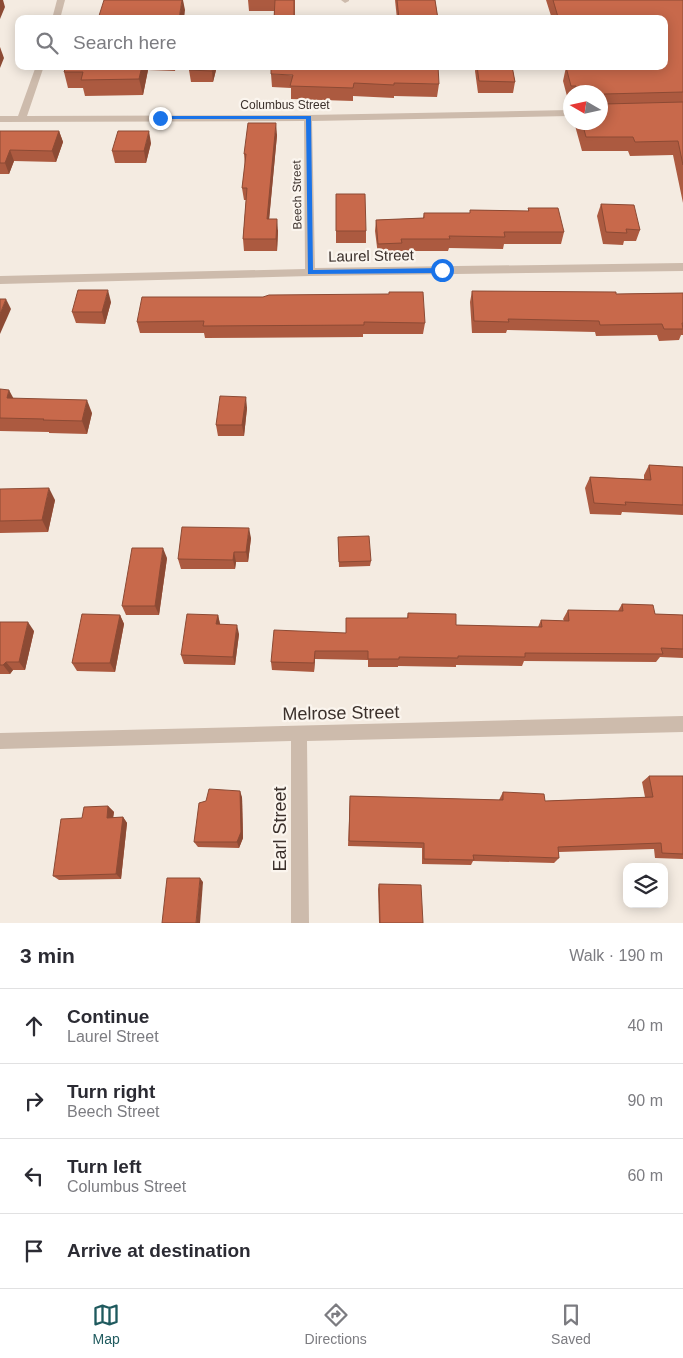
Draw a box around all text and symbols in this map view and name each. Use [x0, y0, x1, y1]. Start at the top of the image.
search box [15, 15, 668, 70]
icon: search [33, 29, 61, 57]
text: Search here [73, 32, 177, 53]
north arrow [563, 85, 608, 130]
street label: Columbus Street [240, 98, 330, 112]
route end [149, 107, 172, 130]
street label: Beech Street [289, 160, 305, 230]
street label: Laurel Street [328, 246, 415, 265]
route start [431, 259, 454, 282]
street label: Melrose Street [282, 702, 400, 724]
street label: Earl Street [270, 786, 290, 872]
map controls [623, 863, 668, 908]
button: layers [623, 863, 668, 908]
text: 3 min [20, 944, 75, 967]
text: Walk · 190 m [569, 947, 663, 964]
text: Continue [67, 1006, 149, 1027]
icon: ahead [20, 1012, 48, 1040]
text: 40 m [627, 1017, 663, 1034]
text: Laurel Street [67, 1028, 159, 1045]
text: Turn right [67, 1081, 155, 1102]
icon: right [20, 1087, 48, 1115]
text: 90 m [627, 1092, 663, 1109]
text: Beech Street [67, 1103, 160, 1120]
text: Turn left [67, 1156, 142, 1177]
icon: left [20, 1162, 48, 1190]
text: 60 m [627, 1167, 663, 1184]
text: Columbus Street [67, 1178, 186, 1195]
icon: arrive [20, 1237, 48, 1265]
text: Arrive at destination [67, 1240, 251, 1261]
tab: Map [92, 1301, 120, 1347]
tab: Directions [305, 1301, 367, 1347]
tab: Saved [551, 1301, 591, 1347]

